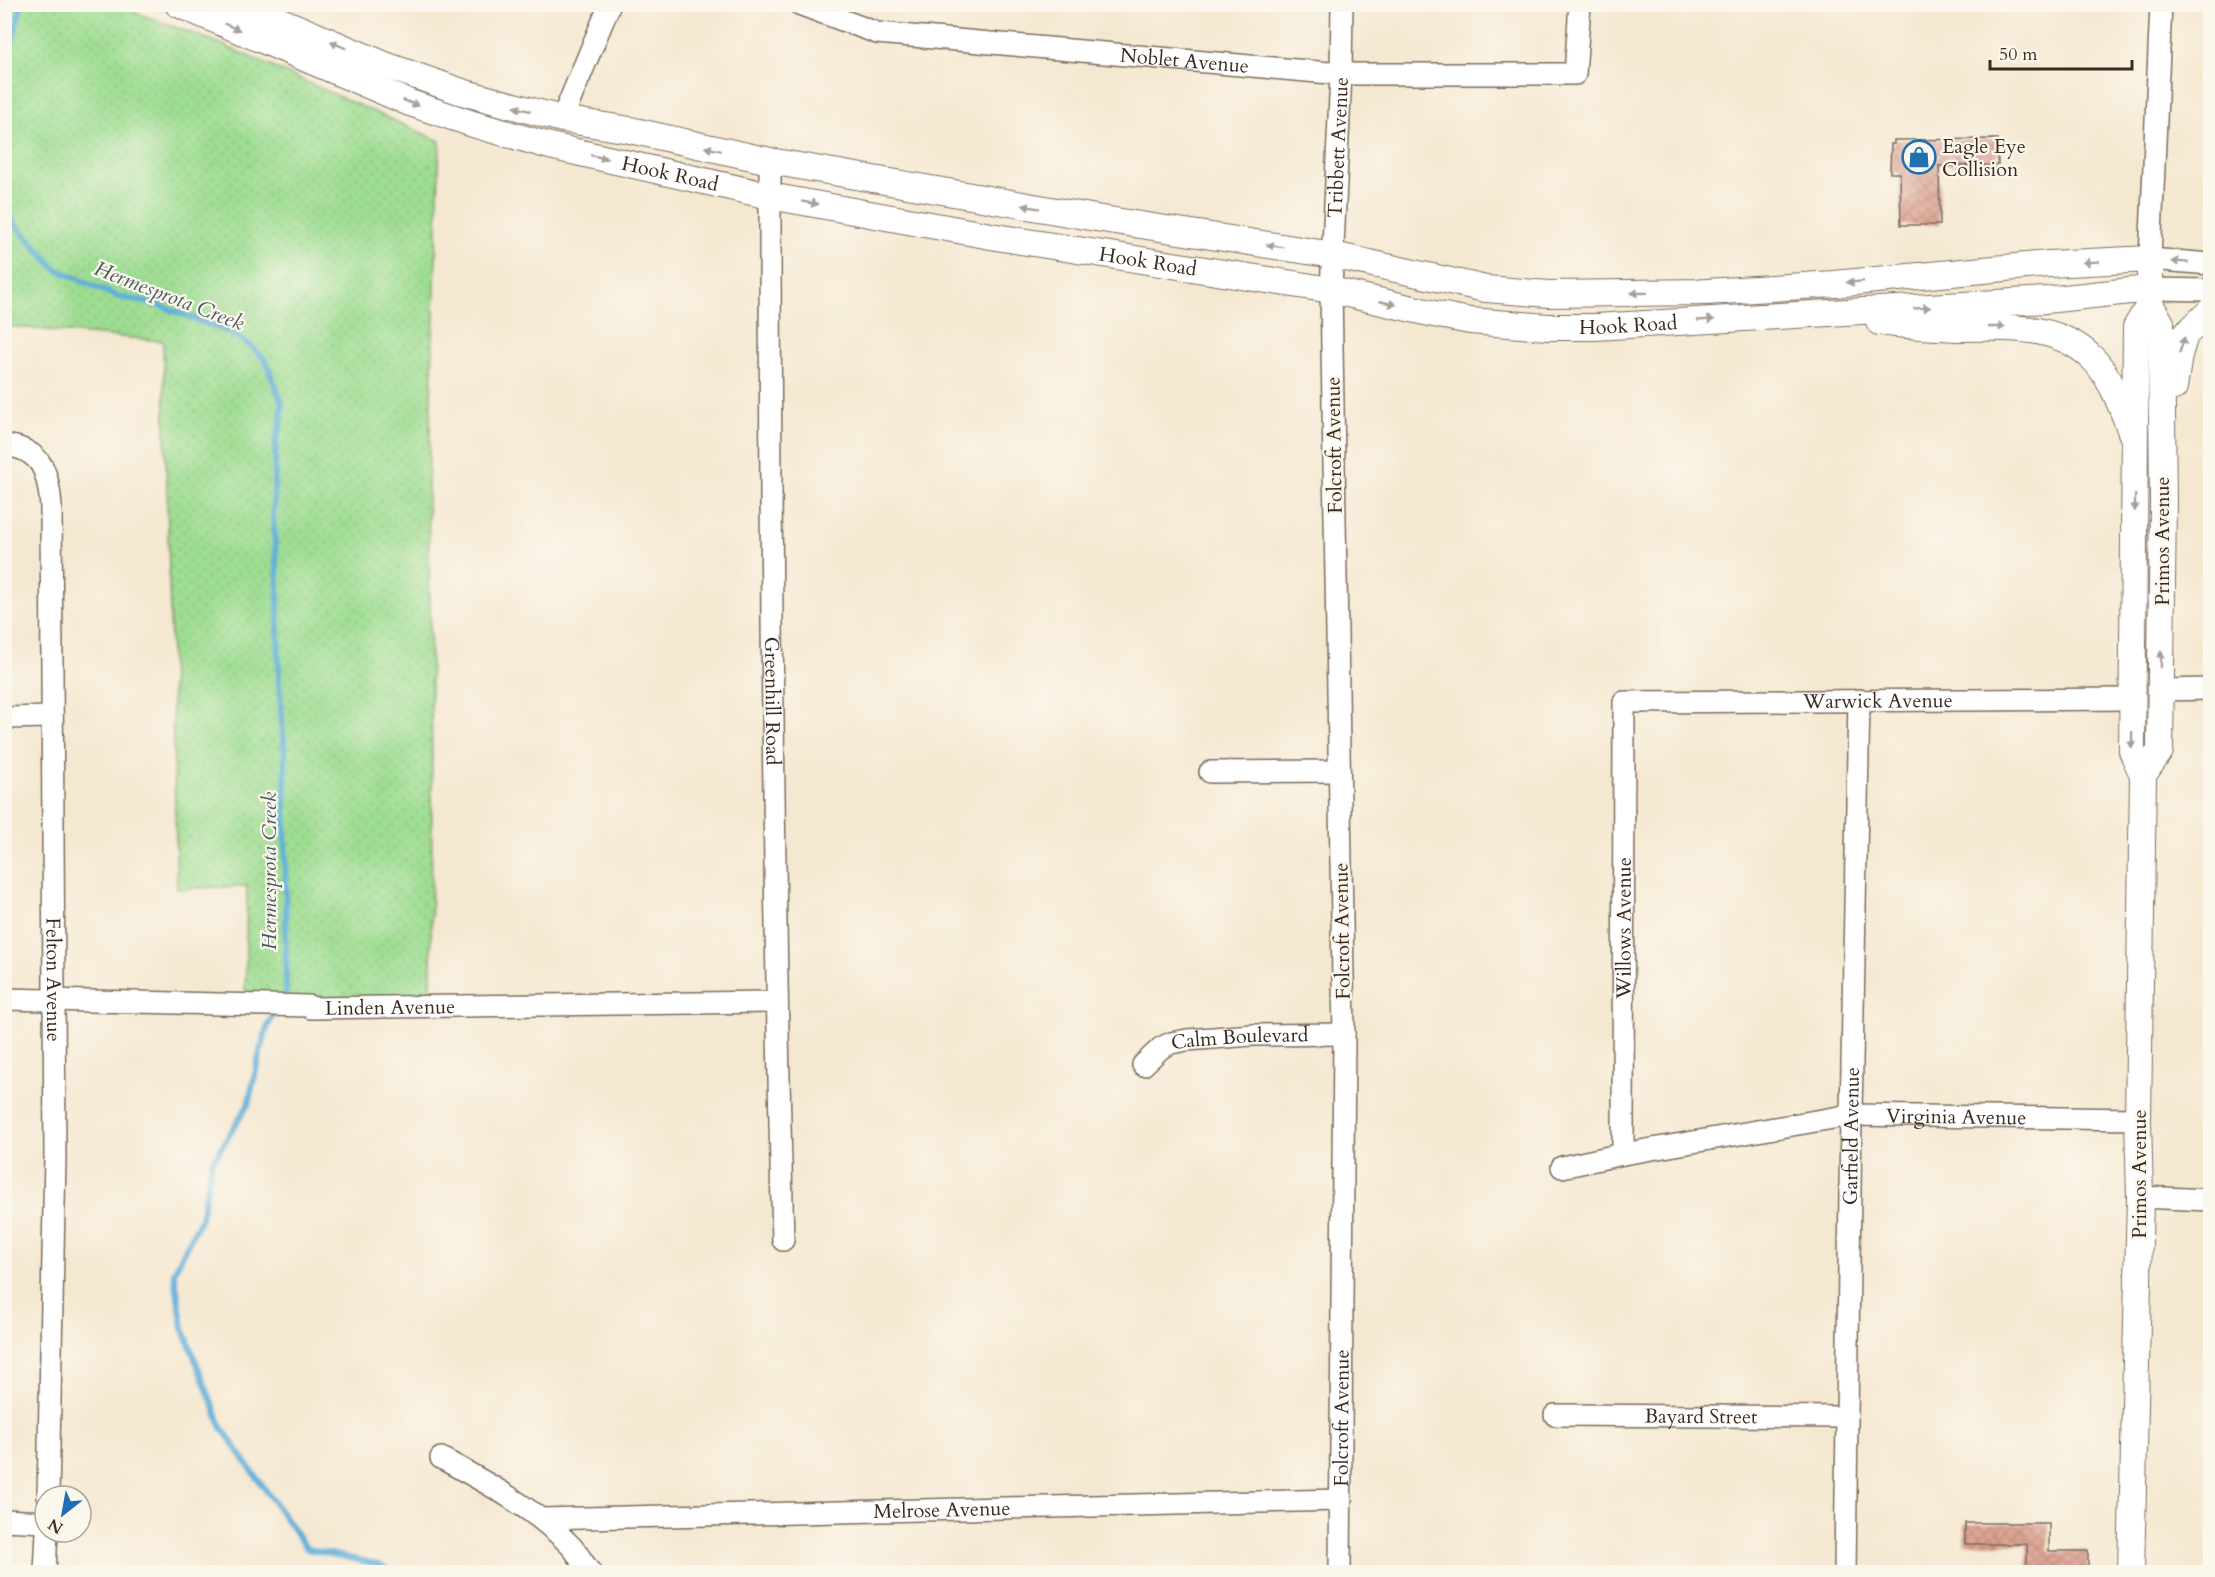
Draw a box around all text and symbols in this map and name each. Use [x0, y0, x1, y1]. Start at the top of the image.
one-way arrow [223, 22, 241, 32]
scale bar [1990, 33, 2132, 71]
one-way arrow [329, 40, 347, 50]
street label: Noblet Avenue [1119, 41, 1250, 79]
text: 50 m [1999, 42, 2038, 67]
street label: Tribbett Avenue [1321, 76, 1354, 218]
one-way arrow [403, 98, 421, 108]
one-way arrow [513, 104, 531, 114]
place label: Eagle Eye Collision [1942, 133, 2026, 183]
shop icon: Eagle Eye Collision [1901, 139, 1937, 175]
one-way arrow [704, 143, 722, 153]
street label: Hook Road [619, 149, 722, 197]
one-way arrow [589, 152, 608, 162]
one-way arrow [800, 199, 819, 208]
one-way arrow [1022, 202, 1041, 211]
street label: Hook Road [1097, 240, 1199, 282]
one-way arrow [1265, 242, 1284, 251]
water label: Hermesprota Creek [90, 254, 249, 338]
one-way arrow [2171, 257, 2190, 267]
one-way arrow [2082, 258, 2101, 267]
one-way arrow [1845, 277, 1864, 287]
one-way arrow [1630, 288, 1649, 298]
one-way arrow [1379, 299, 1397, 309]
one-way arrow [1913, 303, 1932, 313]
street label: Hook Road [1579, 309, 1678, 341]
one-way arrow [1697, 316, 1716, 325]
one-way arrow [1987, 322, 2006, 332]
one-way arrow [2178, 336, 2187, 354]
street label: Folcroft Avenue [1319, 376, 1349, 514]
street label: Primos Avenue [2149, 476, 2176, 606]
one-way arrow [2130, 493, 2140, 512]
street label: Greenhill Road [759, 636, 787, 766]
one-way arrow [2156, 649, 2166, 668]
street label: Warwick Avenue [1802, 687, 1953, 714]
one-way arrow [2127, 730, 2137, 749]
water label: Hermesprota Creek [255, 791, 284, 950]
street label: Willows Avenue [1610, 857, 1637, 1000]
street label: Folcroft Avenue [1327, 862, 1357, 1000]
street label: Felton Avenue [40, 917, 68, 1042]
street label: Linden Avenue [325, 993, 456, 1021]
street label: Calm Boulevard [1169, 1021, 1309, 1056]
street label: Garfield Avenue [1836, 1067, 1865, 1205]
street label: Virginia Avenue [1886, 1102, 2027, 1131]
street label: Primos Avenue [2126, 1109, 2153, 1239]
street label: Folcroft Avenue [1327, 1349, 1355, 1487]
street label: Bayard Street [1644, 1402, 1758, 1430]
north arrow [33, 1484, 93, 1544]
street label: Melrose Avenue [873, 1494, 1011, 1525]
text: N [44, 1513, 67, 1539]

